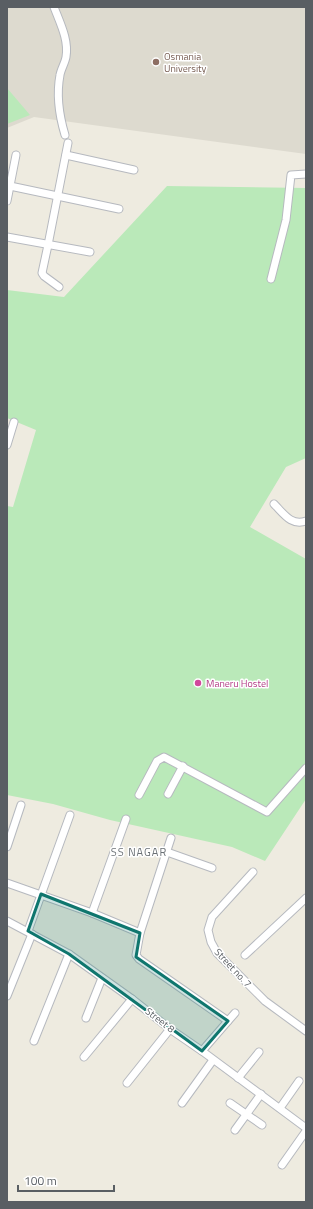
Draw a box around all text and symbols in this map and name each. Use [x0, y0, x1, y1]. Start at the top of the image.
place label: Osmania University [164, 49, 207, 76]
marker: Osmania University [151, 57, 161, 67]
place label: Maneru Hostel [206, 676, 268, 691]
marker: Maneru Hostel [193, 678, 203, 688]
district label: SS NAGAR [111, 844, 167, 860]
street label: Street no. 7 [211, 945, 255, 991]
street label: Street 8 [142, 1004, 178, 1036]
scale bar [18, 1167, 114, 1193]
text: 100 m [24, 1171, 57, 1190]

